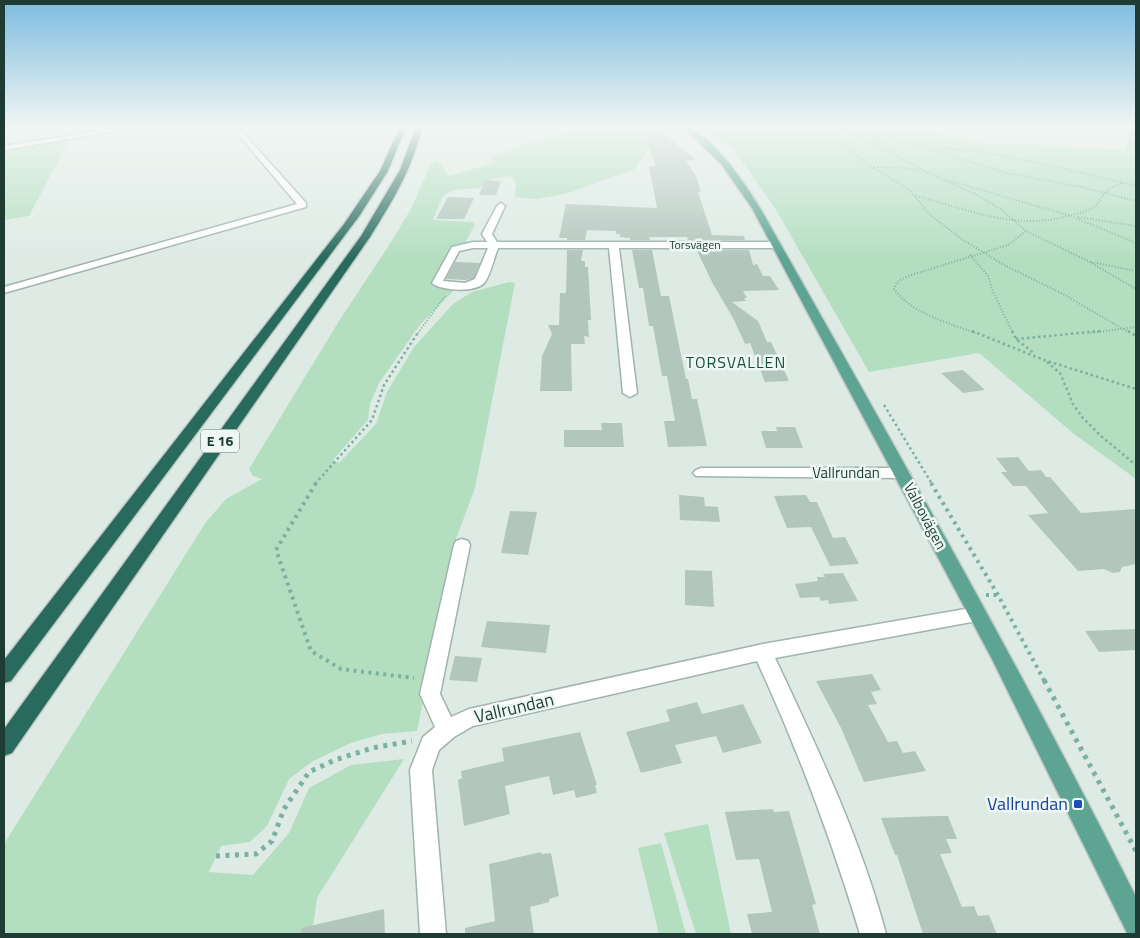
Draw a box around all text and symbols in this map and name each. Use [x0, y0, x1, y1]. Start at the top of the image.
street label: Torsvägen [669, 235, 721, 254]
district label: TORSVALLEN [686, 350, 786, 374]
road number: E 16 [201, 430, 239, 452]
street label: Vallrundan [812, 461, 880, 484]
street label: Valbovägen [898, 478, 953, 553]
street label: Vallrundan [471, 685, 556, 730]
place label: Vallrundan [987, 790, 1068, 817]
marker: Vallrundan [1072, 798, 1084, 810]

